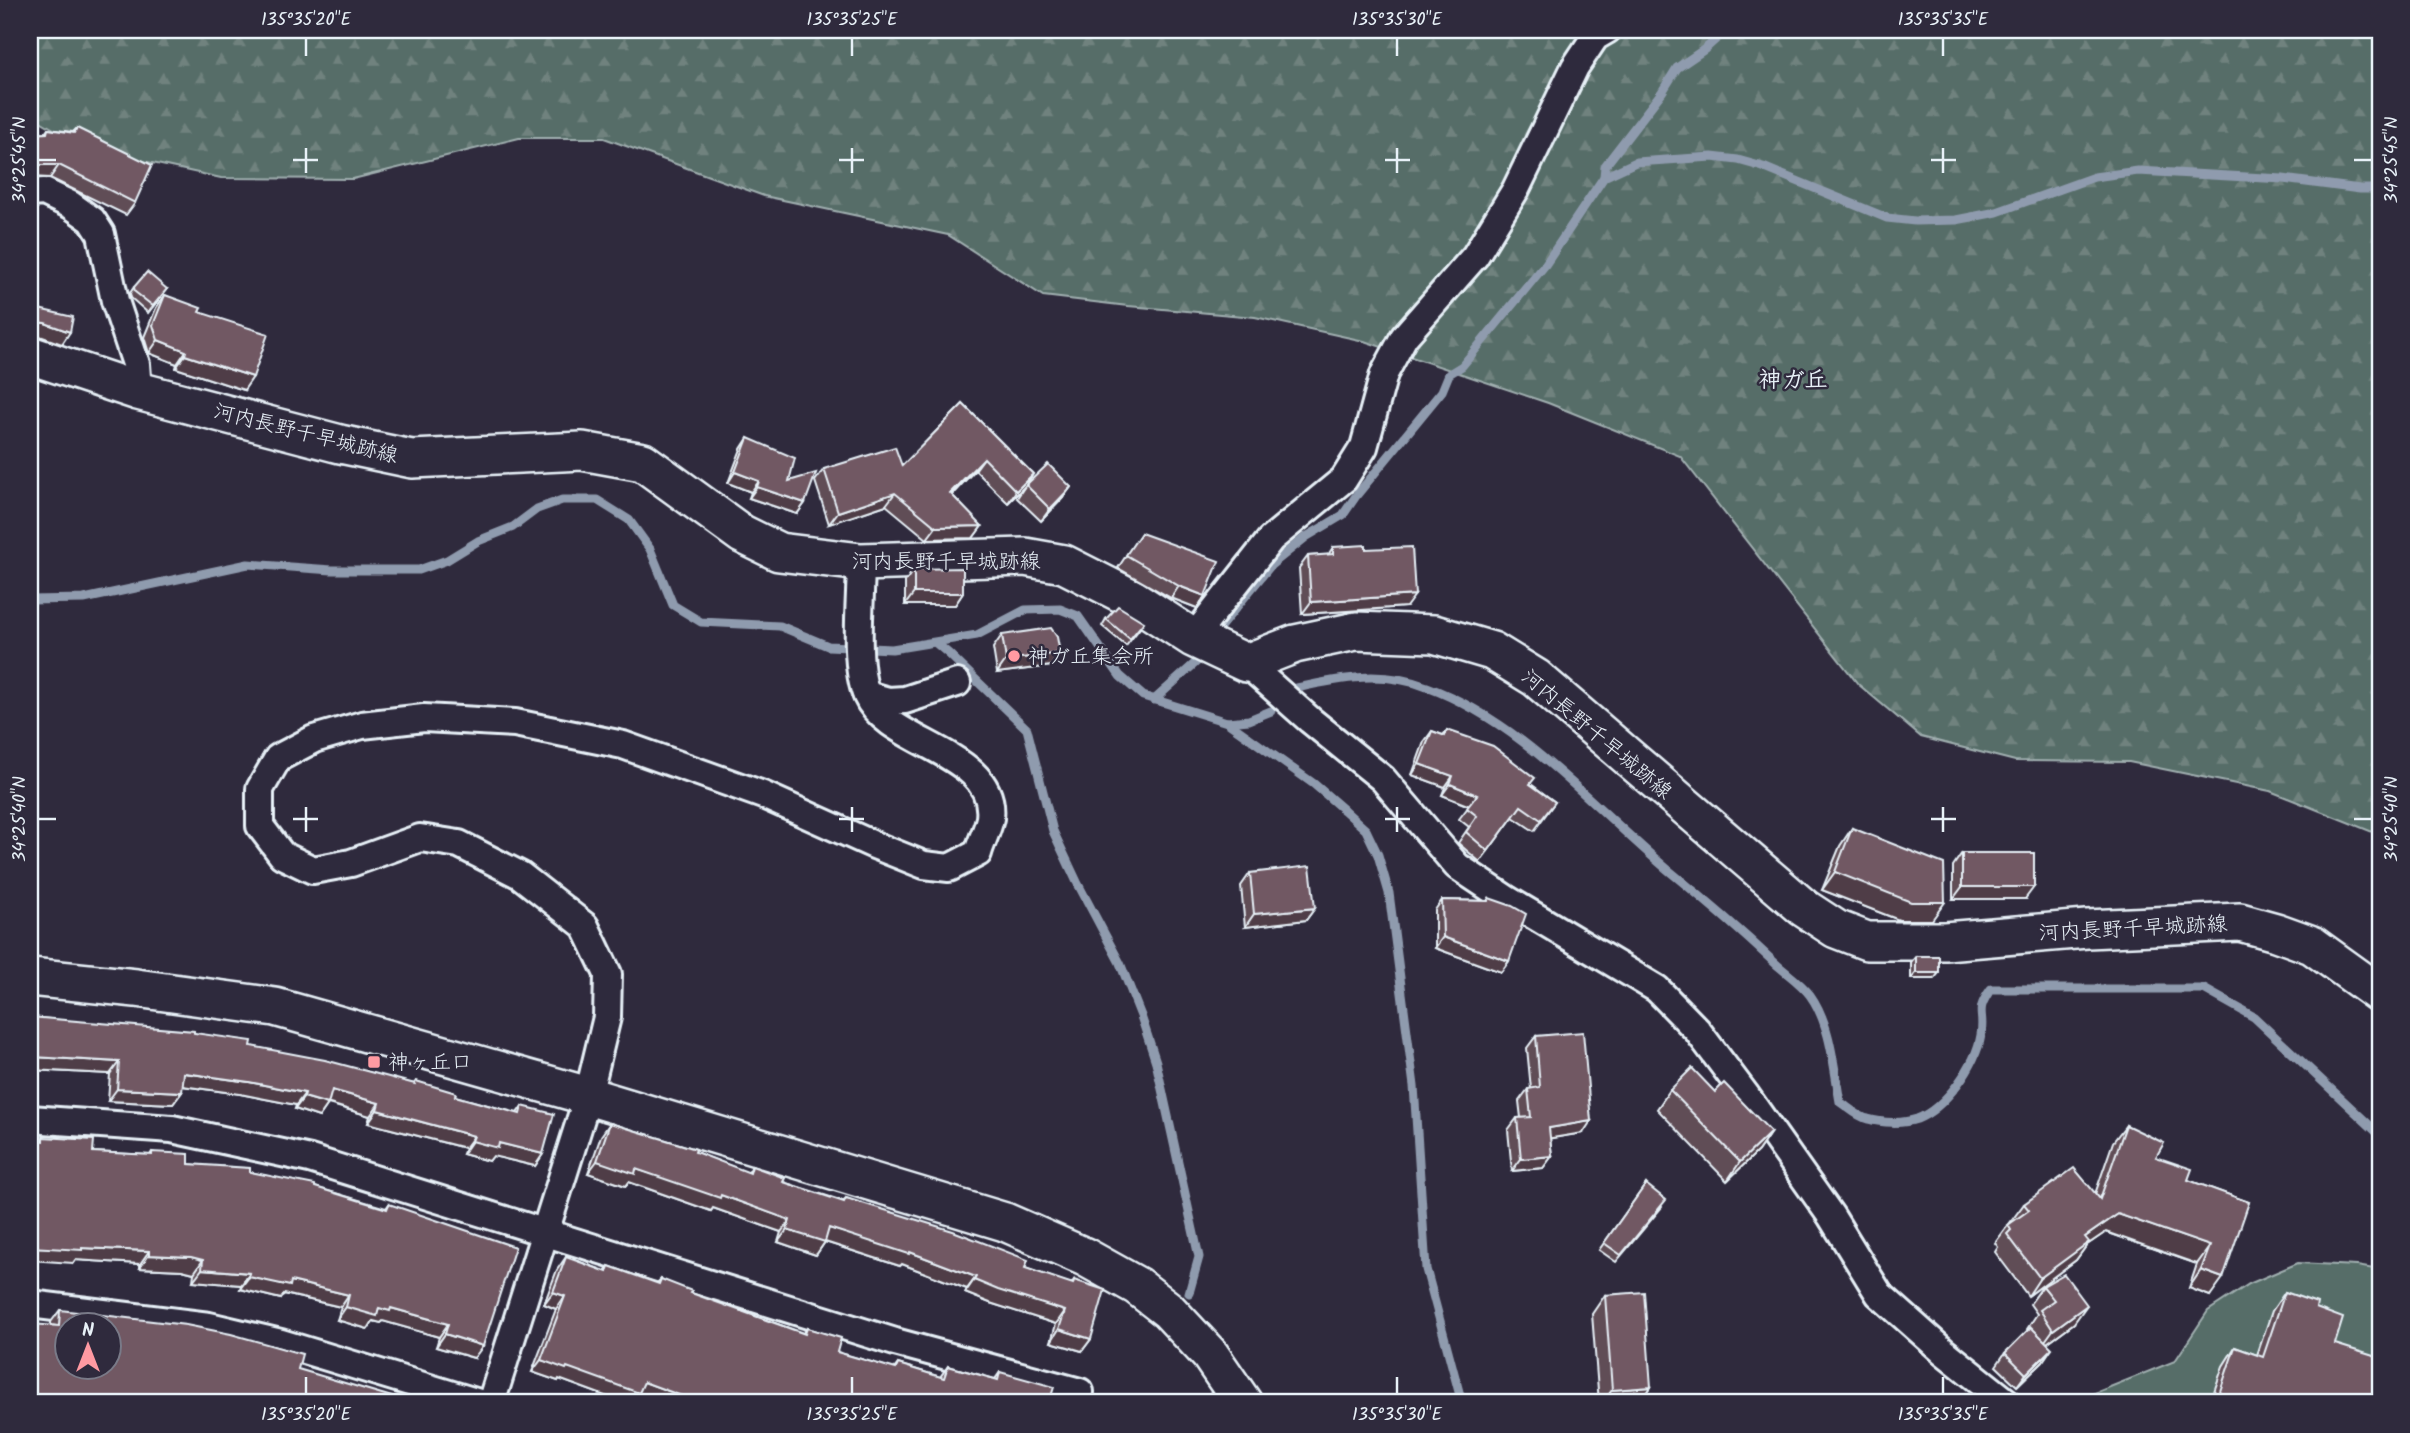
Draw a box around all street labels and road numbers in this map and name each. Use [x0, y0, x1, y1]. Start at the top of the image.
street label: 河内長野千早城跡線 [210, 396, 401, 473]
street label: 河内長野千早城跡線 [852, 546, 1041, 579]
street label: 河内長野千早城跡線 [1513, 662, 1679, 809]
street label: 河内長野千早城跡線 [2038, 908, 2228, 951]

